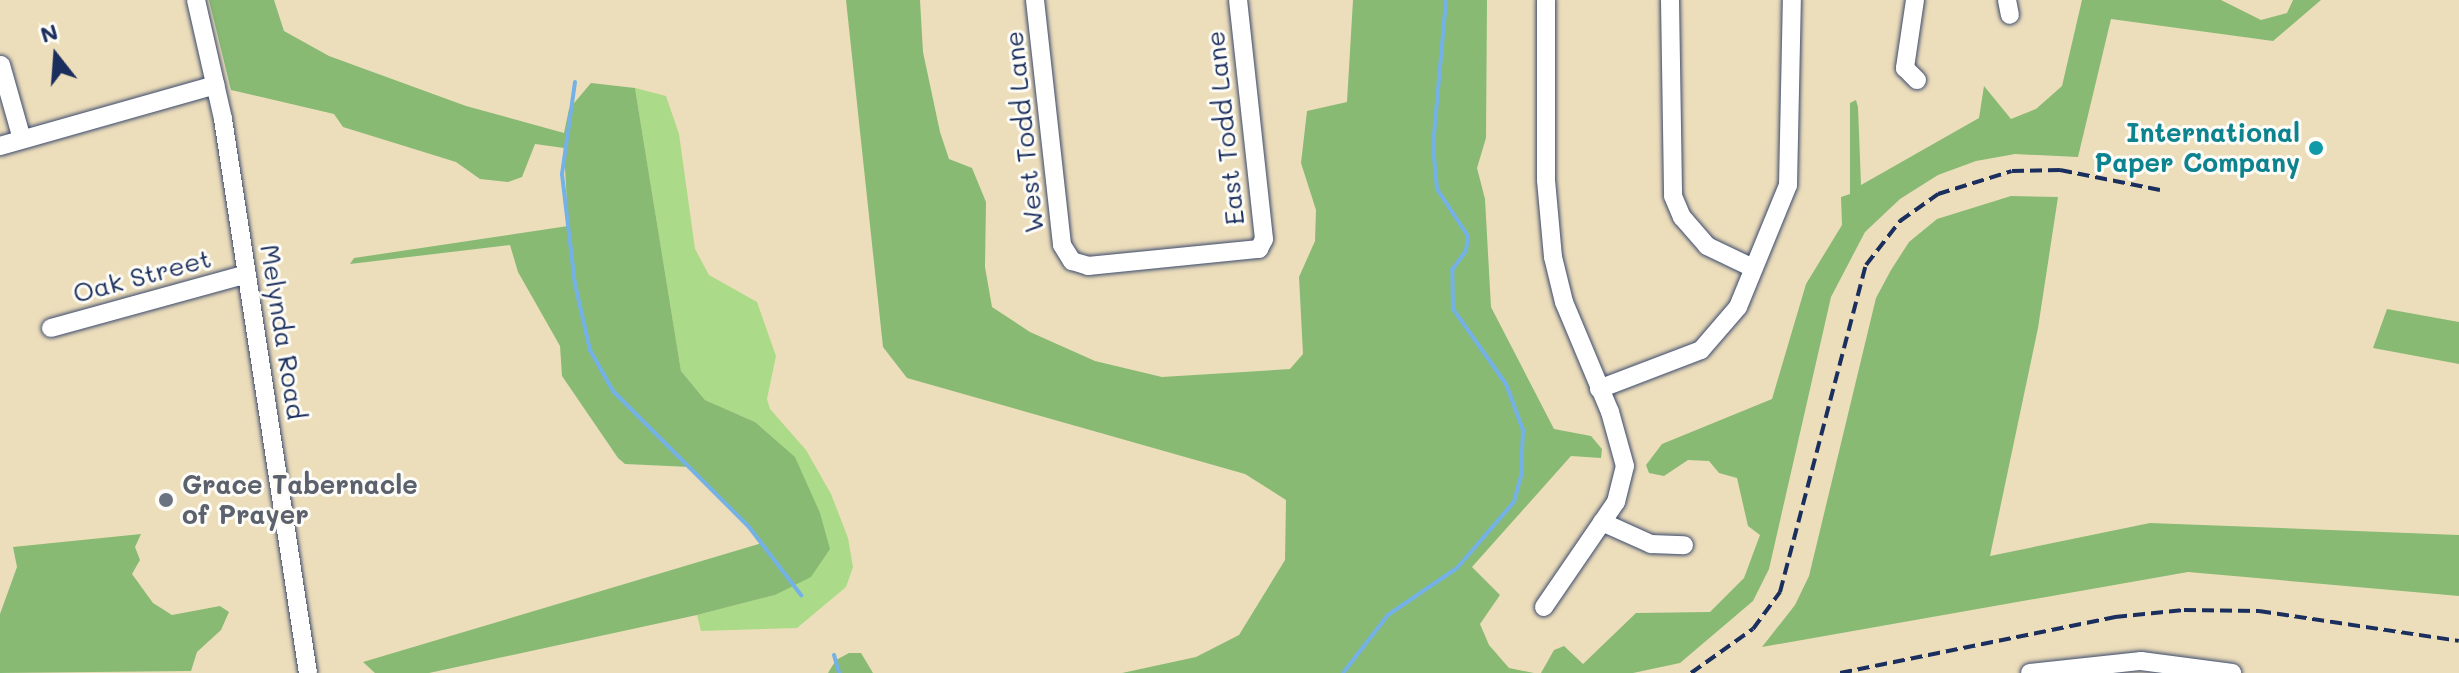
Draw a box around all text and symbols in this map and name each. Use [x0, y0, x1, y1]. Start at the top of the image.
north arrow [16, 16, 96, 96]
text: N [37, 16, 61, 49]
street label: West Todd Lane [998, 29, 1050, 235]
street label: East Todd Lane [1199, 29, 1251, 227]
place label: International Paper Company [2094, 117, 2300, 178]
marker: International Paper Company [2307, 139, 2325, 157]
street label: Melynda Road [254, 242, 312, 422]
street label: Oak Street [70, 243, 214, 309]
place label: Grace Tabernacle of Prayer [182, 469, 418, 530]
marker: Grace Tabernacle of Prayer [157, 491, 175, 509]

